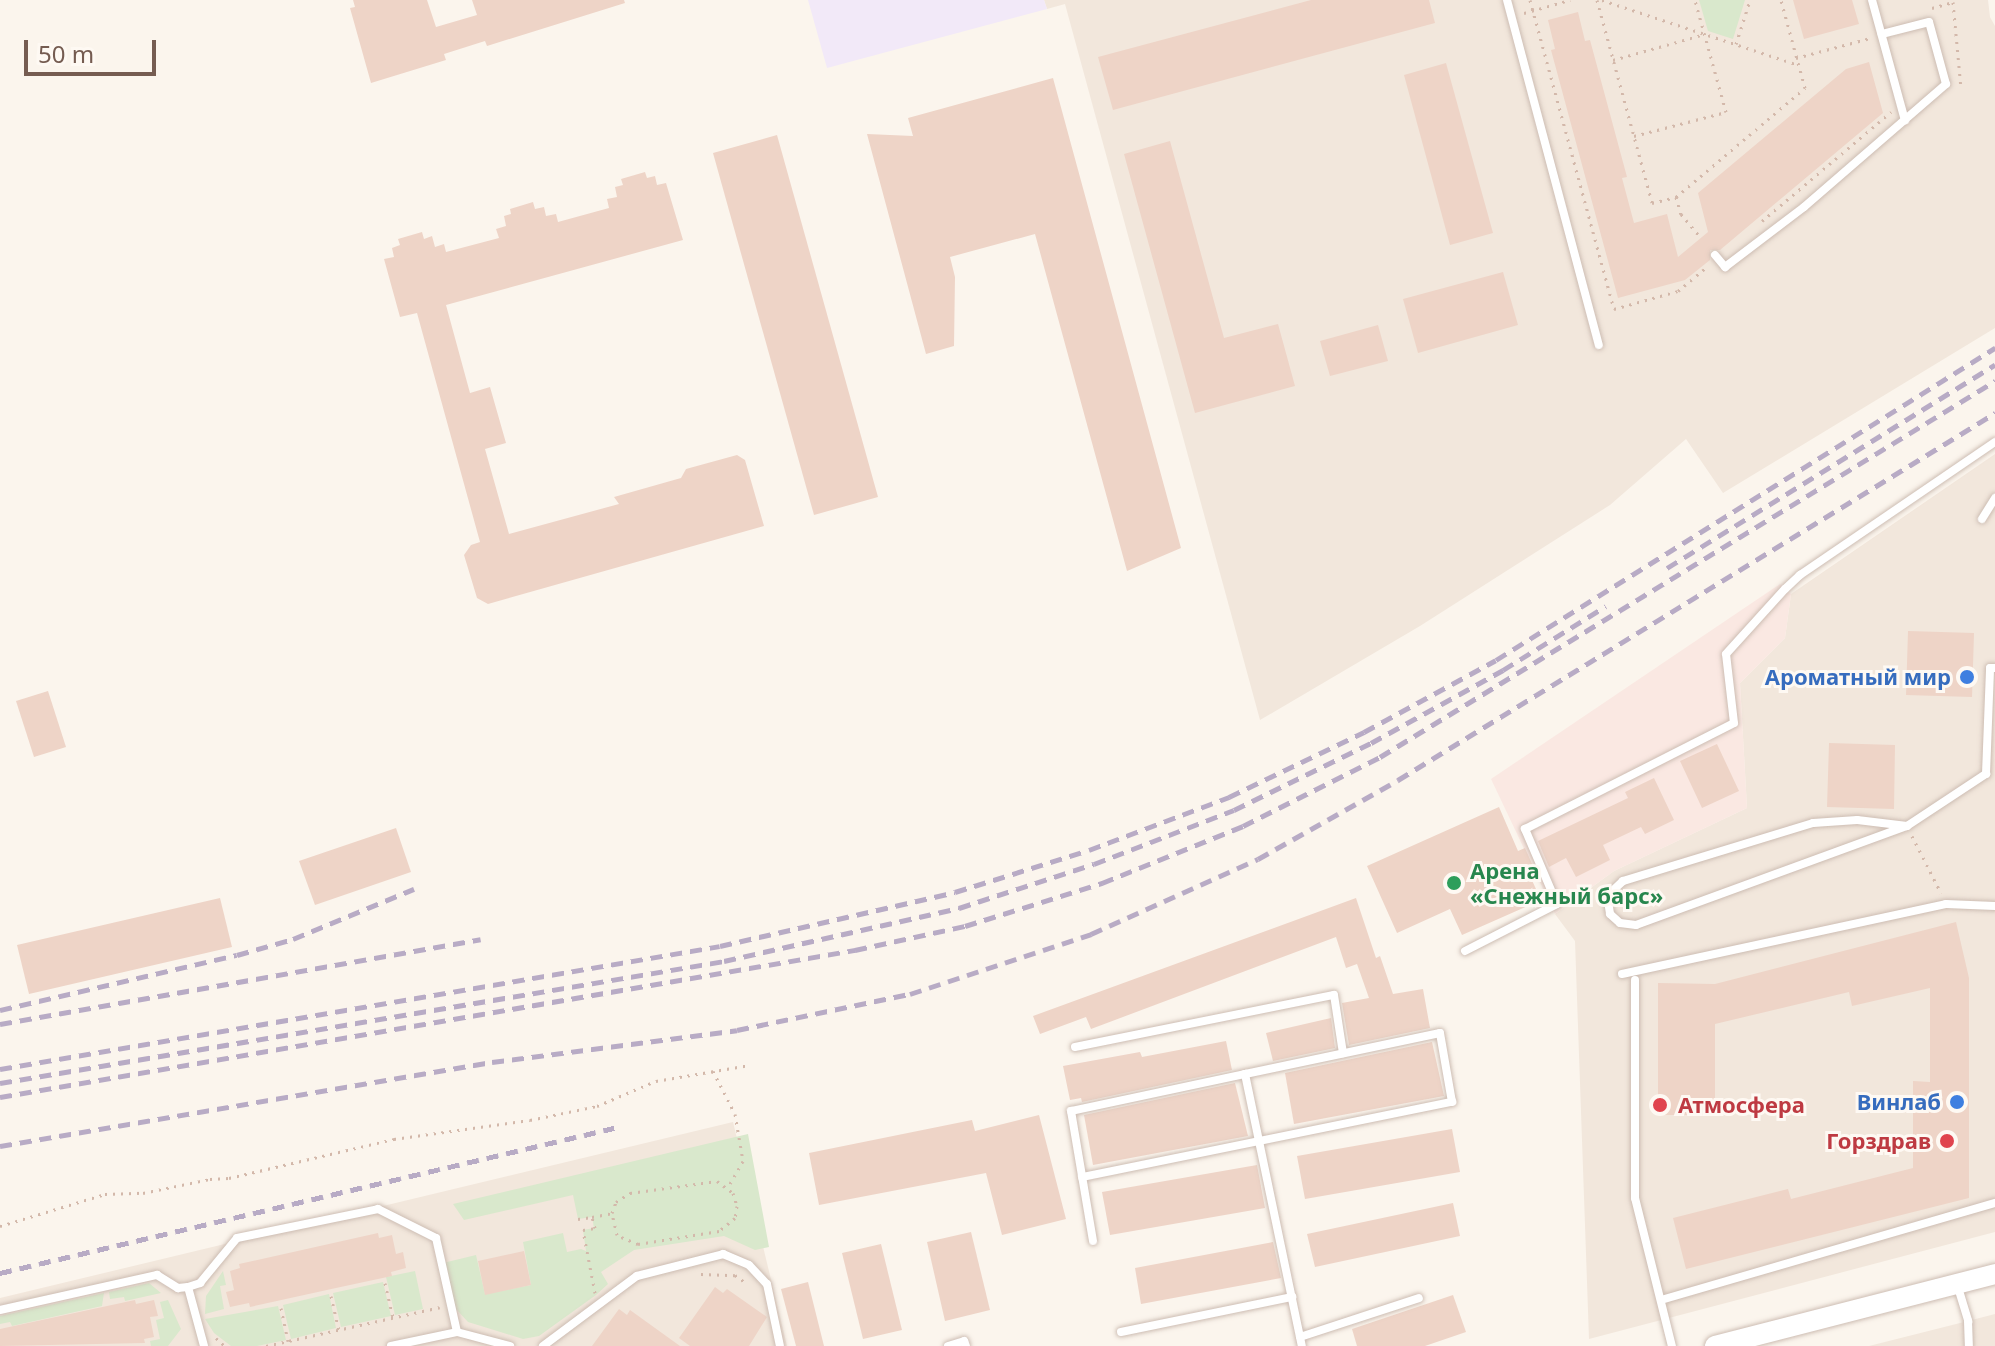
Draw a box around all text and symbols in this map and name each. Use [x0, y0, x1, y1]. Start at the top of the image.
scale bar [28, 24, 160, 74]
text: 50 m [38, 37, 94, 70]
place label: Ароматный мир [1765, 664, 1951, 690]
marker: Ароматный мир [1958, 668, 1976, 686]
place label: Арена «Снежный барс» [1470, 857, 1663, 908]
marker: Арена «Снежный барс» [1445, 874, 1463, 892]
place label: Винлаб [1857, 1089, 1941, 1115]
place label: Атмосфера [1678, 1092, 1805, 1118]
marker: Винлаб [1948, 1093, 1966, 1111]
marker: Атмосфера [1649, 1094, 1671, 1116]
place label: Горздрав [1826, 1128, 1931, 1154]
marker: Горздрав [1938, 1132, 1956, 1150]

